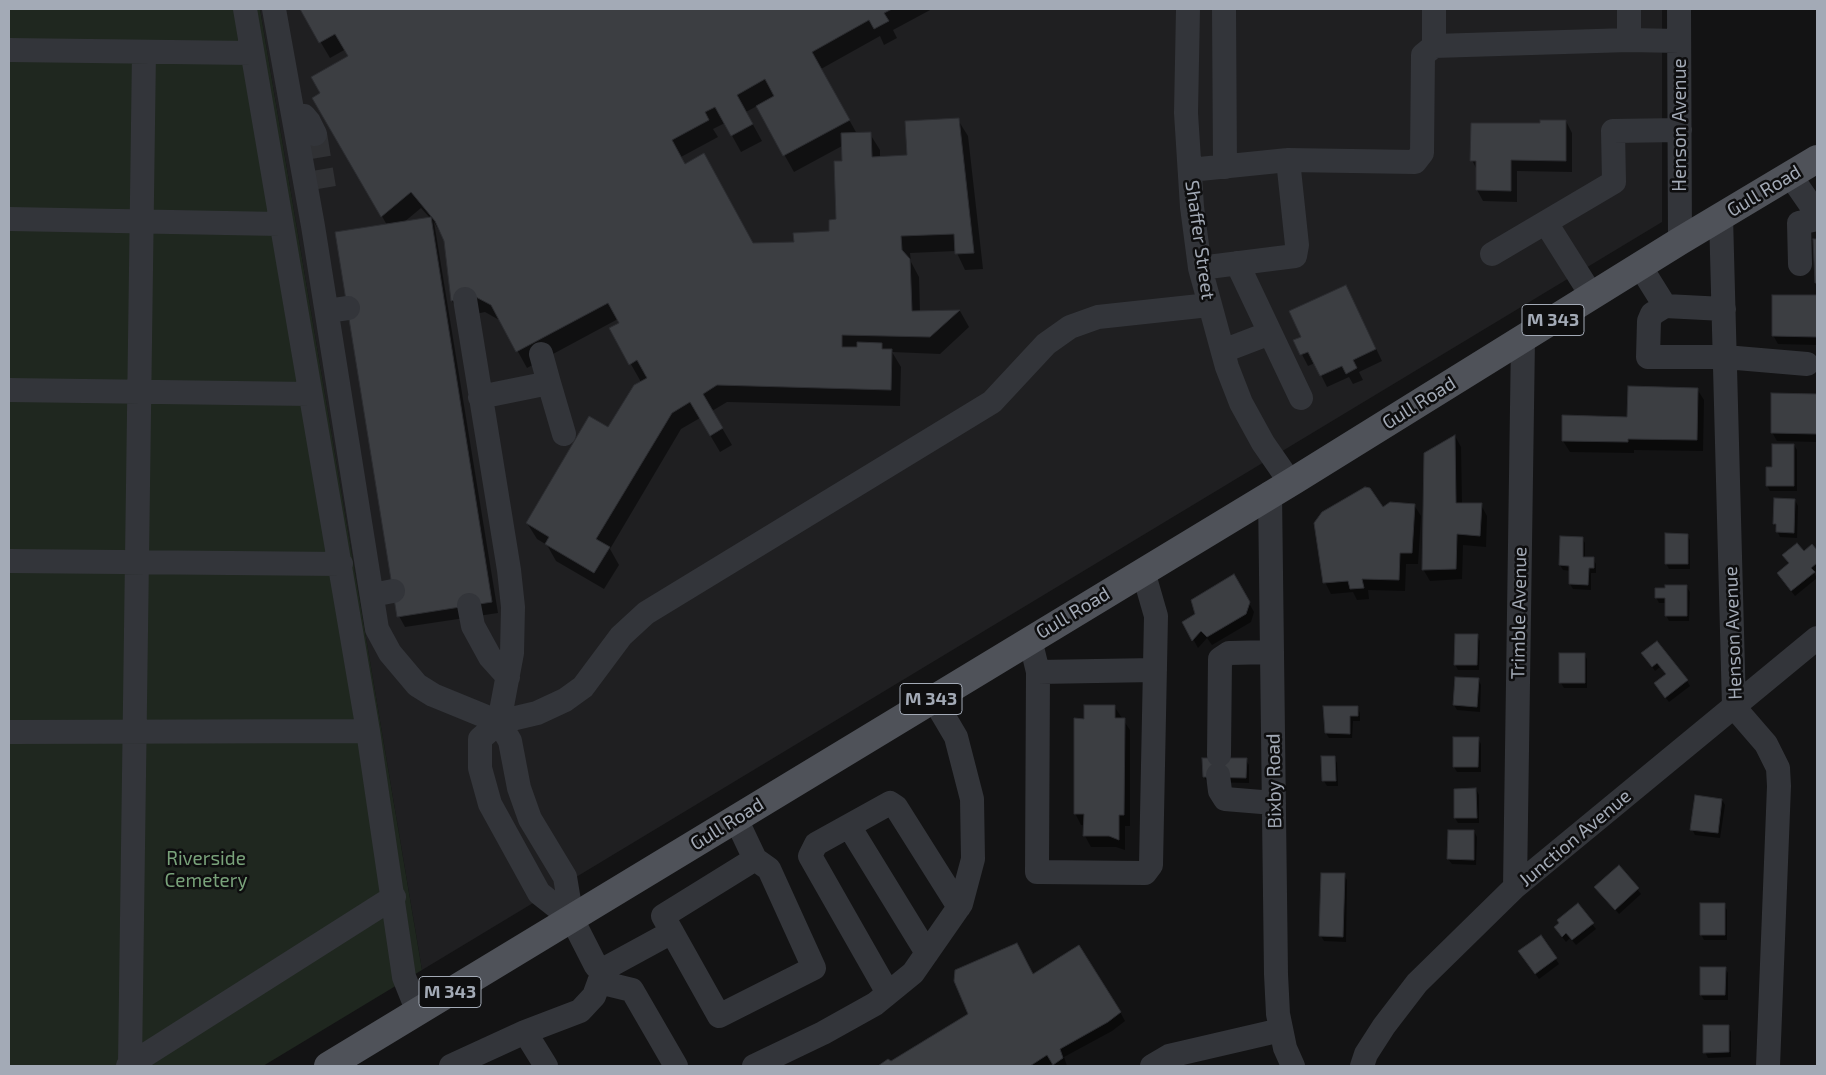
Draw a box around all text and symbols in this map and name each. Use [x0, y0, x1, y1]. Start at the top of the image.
street label: Henson Avenue [1669, 58, 1691, 192]
street label: Gull Road [1723, 160, 1805, 222]
street label: Shaffer Street [1180, 179, 1220, 301]
road number: M 343 [1522, 304, 1584, 336]
street label: Gull Road [1378, 372, 1460, 434]
street label: Trimble Avenue [1506, 546, 1532, 680]
street label: Henson Avenue [1719, 566, 1747, 700]
street label: Gull Road [1032, 582, 1114, 644]
road number: M 343 [900, 684, 962, 714]
street label: Bixby Road [1262, 733, 1286, 829]
street label: Junction Avenue [1514, 784, 1636, 892]
street label: Gull Road [686, 793, 768, 855]
park label: Riverside Cemetery [165, 848, 247, 892]
road number: M 343 [419, 976, 481, 1008]

